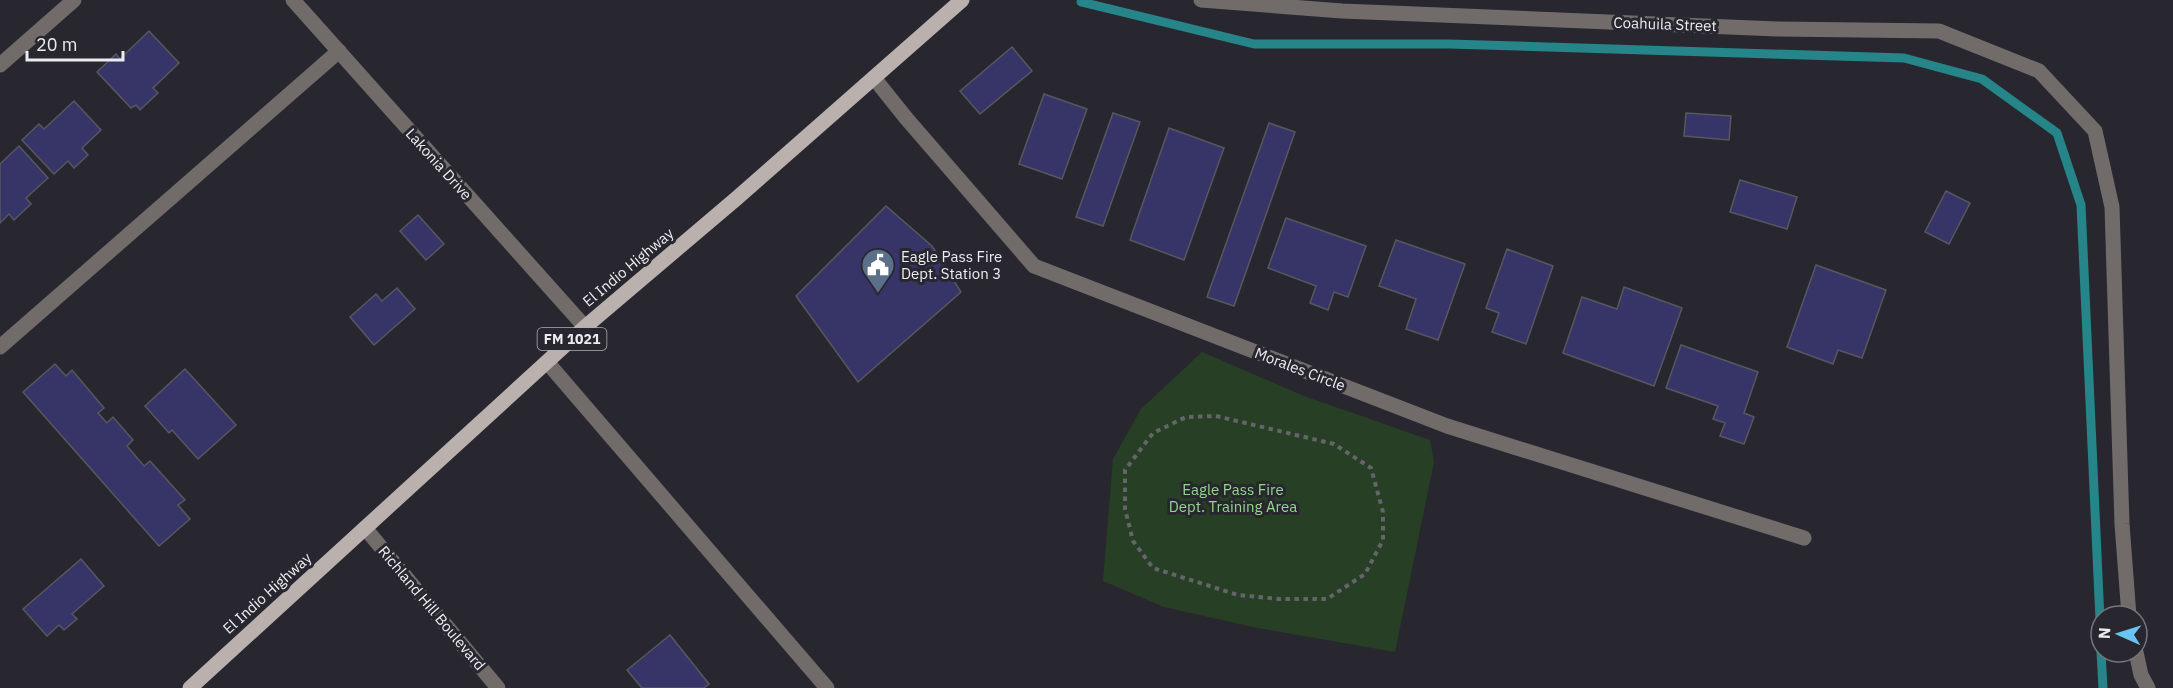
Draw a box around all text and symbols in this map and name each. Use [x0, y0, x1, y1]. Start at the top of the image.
street label: Coahuila Street [1613, 13, 1717, 35]
scale bar [27, 24, 123, 62]
text: 20 m [36, 33, 78, 56]
street label: Lakonia Drive [402, 124, 476, 204]
street label: El Indio Highway [579, 223, 678, 311]
public building icon: Eagle Pass Fire Dept. Station 3 [860, 247, 896, 294]
place label: Eagle Pass Fire Dept. Station 3 [901, 247, 1002, 283]
road number: FM 1021 [538, 328, 606, 350]
street label: Morales Circle [1252, 343, 1348, 395]
park label: Eagle Pass Fire Dept. Training Area [1169, 480, 1297, 516]
street label: Richland Hill Boulevard [374, 542, 490, 674]
street label: El Indio Highway [219, 548, 316, 638]
north arrow [2089, 604, 2149, 664]
text: N [2094, 627, 2114, 640]

